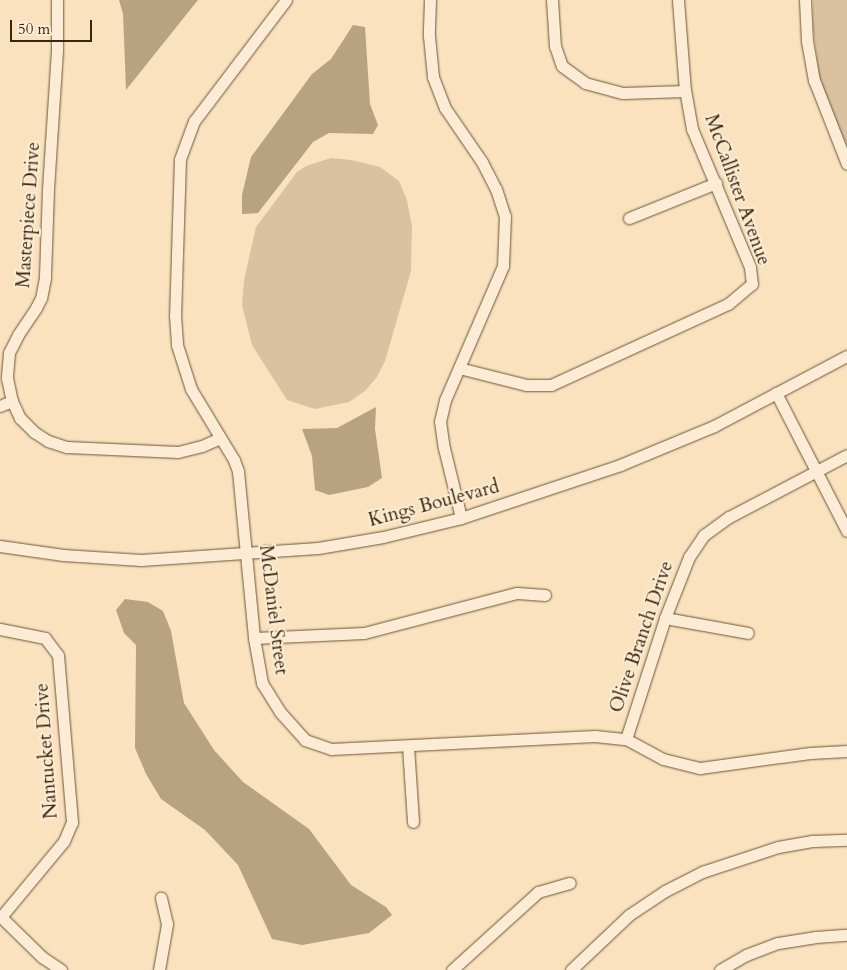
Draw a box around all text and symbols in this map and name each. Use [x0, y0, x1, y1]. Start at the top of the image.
scale bar [12, 10, 95, 42]
text: 50 m [18, 19, 50, 39]
street label: McCallister Avenue [699, 111, 775, 269]
street label: Masterpiece Drive [13, 141, 45, 289]
street label: Kings Boulevard [366, 476, 502, 532]
street label: McDaniel Street [254, 544, 292, 676]
street label: Olive Branch Drive [605, 558, 679, 716]
street label: Nantucket Drive [31, 682, 63, 820]

